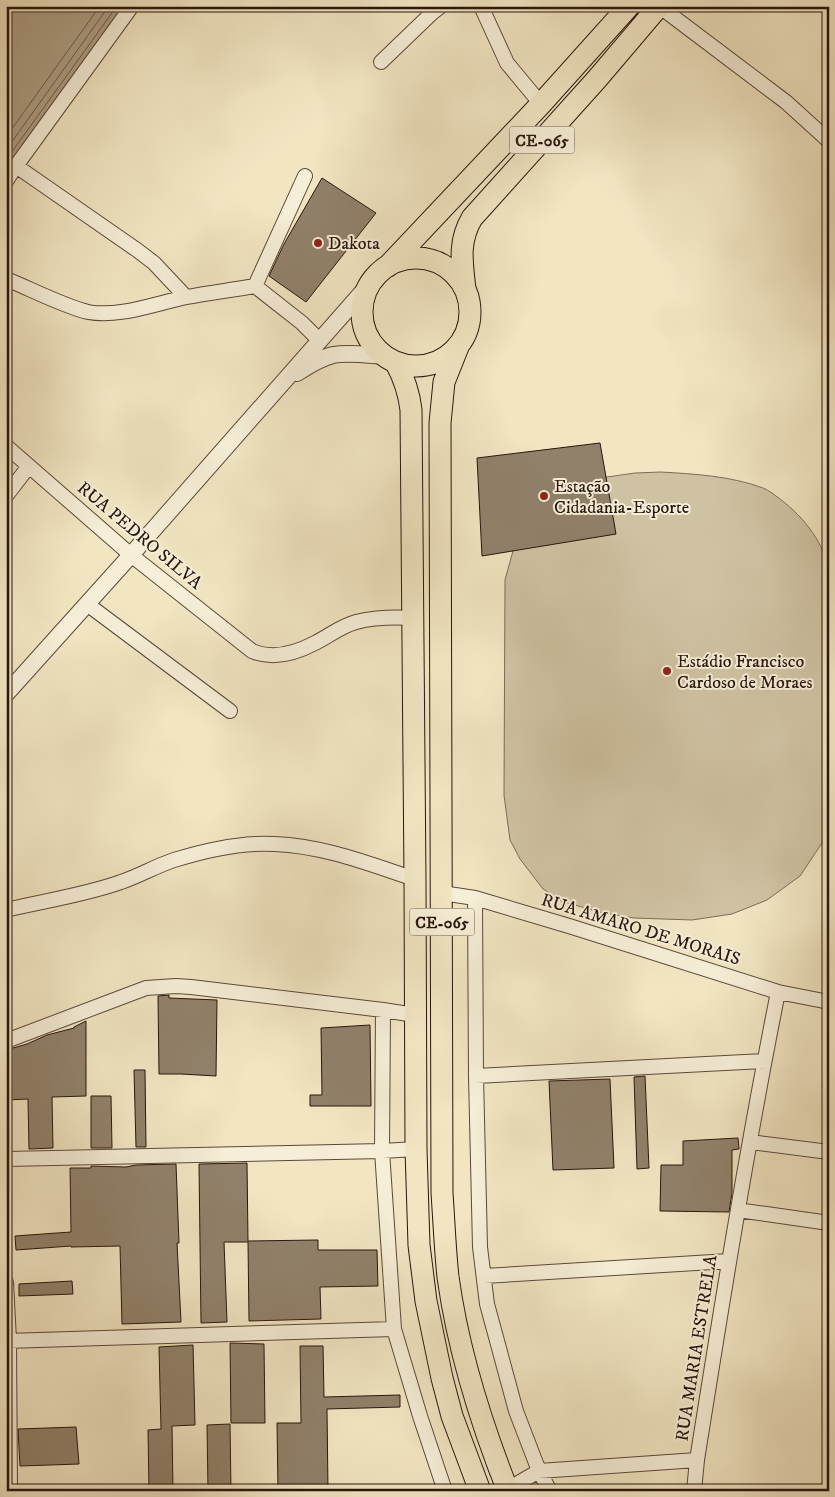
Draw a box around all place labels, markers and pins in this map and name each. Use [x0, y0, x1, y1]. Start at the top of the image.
place label: Dakota [328, 233, 380, 255]
marker: Dakota [312, 237, 324, 249]
place label: Estação Cidadania-Esporte [554, 476, 689, 519]
marker: Estação Cidadania-Esporte [538, 490, 550, 502]
place label: Estádio Francisco Cardoso de Moraes [677, 651, 813, 694]
marker: Estádio Francisco Cardoso de Moraes [661, 665, 673, 677]

